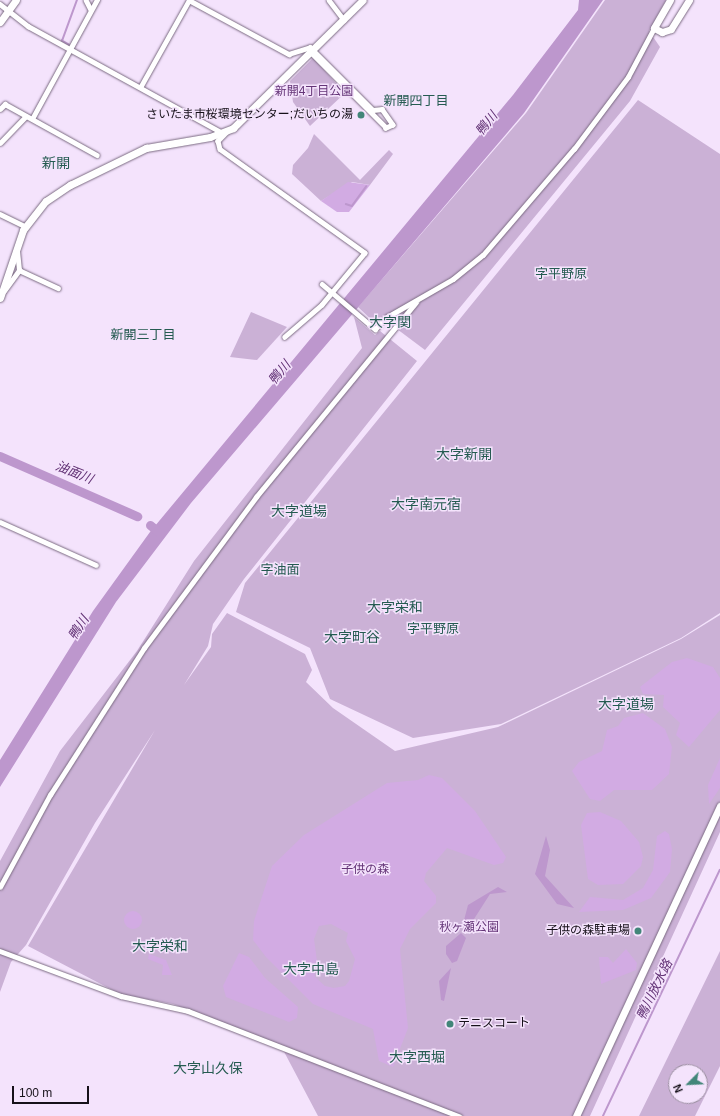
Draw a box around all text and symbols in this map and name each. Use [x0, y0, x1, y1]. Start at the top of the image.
park label: 新開4丁目公園 [275, 85, 353, 99]
district label: 新開四丁目 [384, 93, 448, 109]
place label: さいたま市桜環境センター;だいちの湯 [146, 108, 353, 122]
water label: 鴨川 [473, 109, 501, 139]
marker: さいたま市桜環境センター;だいちの湯 [356, 110, 366, 120]
district label: 新開 [42, 155, 70, 171]
district label: 字平野原 [535, 266, 587, 282]
district label: 大字関 [369, 314, 411, 330]
district label: 新開三丁目 [111, 327, 175, 343]
water label: 鴨川 [266, 358, 294, 388]
district label: 大字新開 [436, 446, 492, 462]
water label: 油面川 [53, 458, 95, 488]
district label: 大字南元宿 [391, 496, 461, 512]
district label: 大字道場 [271, 503, 327, 519]
district label: 字油面 [261, 562, 299, 578]
district label: 大字栄和 [367, 599, 423, 615]
water label: 鴨川 [65, 613, 93, 643]
district label: 字平野原 [407, 621, 459, 637]
district label: 大字町谷 [324, 629, 380, 645]
district label: 大字道場 [598, 696, 654, 712]
park label: 子供の森 [341, 863, 389, 877]
park label: 秋ヶ瀬公園 [439, 921, 499, 935]
place label: 子供の森駐車場 [546, 924, 630, 938]
marker: 子供の森駐車場 [633, 926, 643, 936]
district label: 大字栄和 [132, 938, 188, 954]
water label: 鴨川放水路 [634, 957, 676, 1023]
district label: 大字中島 [283, 961, 339, 977]
place label: テニスコート [458, 1017, 530, 1031]
marker: テニスコート [445, 1019, 455, 1029]
district label: 大字西堀 [389, 1049, 445, 1065]
district label: 大字山久保 [173, 1060, 243, 1076]
north arrow [668, 1064, 708, 1104]
scale bar [14, 1078, 91, 1104]
text: N [671, 1082, 685, 1095]
text: 100 m [19, 1086, 52, 1100]

